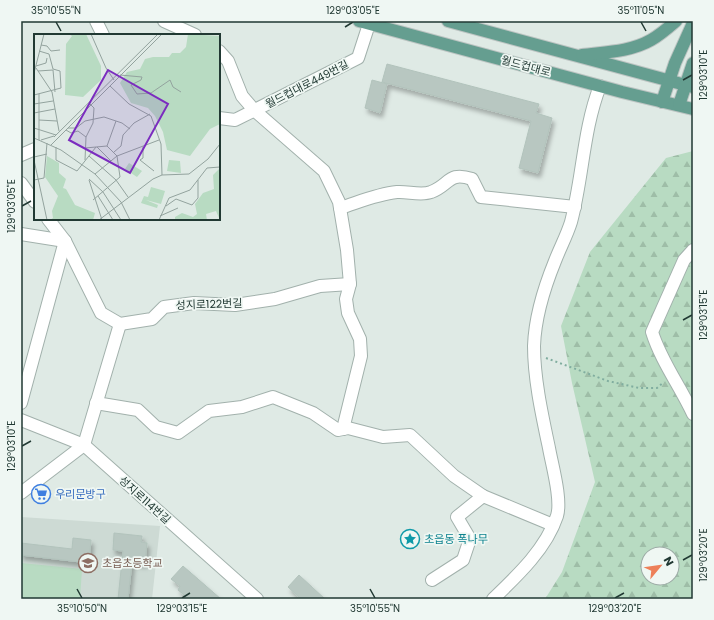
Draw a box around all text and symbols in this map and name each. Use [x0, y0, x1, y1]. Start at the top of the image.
text: 35°10'55"N [31, 3, 81, 18]
text: 129°03'05"E [326, 3, 380, 18]
text: 35°11'05"N [618, 3, 664, 18]
inset map [34, 34, 220, 220]
text: 129°03'10"E [696, 50, 711, 100]
street label: 월드컵대로 [499, 52, 553, 80]
street label: 월드컵대로449번길 [263, 56, 351, 112]
text: 129°03'05"E [4, 179, 19, 233]
text: 129°03'15"E [696, 290, 711, 340]
street label: 성지로122번길 [175, 295, 243, 313]
text: 129°03'10"E [4, 421, 19, 471]
street label: 성지로114번길 [116, 472, 174, 528]
supermarket icon: 우리문방구 [30, 483, 52, 505]
place label: 우리문방구 [55, 486, 106, 502]
place icon: 초읍동 폭나무 [399, 528, 421, 550]
text: 129°03'20"E [696, 528, 711, 582]
place label: 초읍동 폭나무 [424, 531, 488, 547]
north arrow [640, 546, 680, 586]
school or university icon: 초읍초등학교 [77, 552, 99, 574]
text: N [660, 554, 678, 569]
place label: 초읍초등학교 [102, 555, 163, 571]
text: 35°10'50"N [57, 601, 107, 616]
text: 129°03'15"E [157, 601, 207, 616]
text: 35°10'55"N [350, 601, 400, 616]
text: 129°03'20"E [588, 601, 642, 616]

